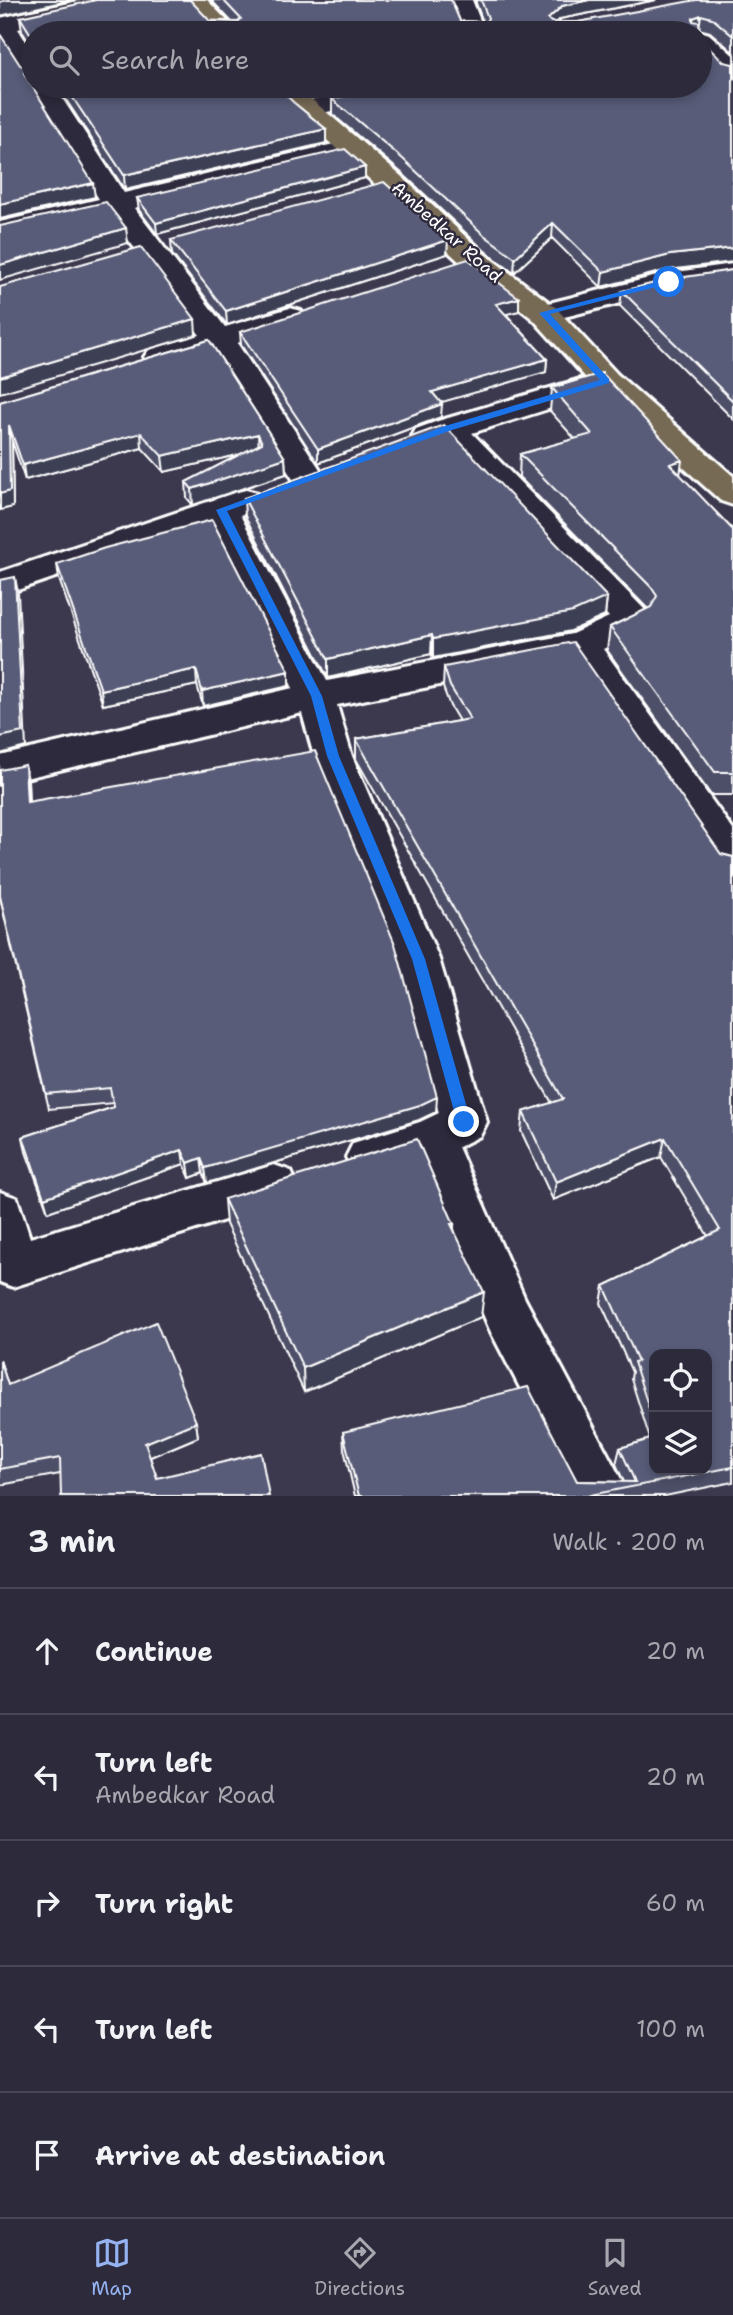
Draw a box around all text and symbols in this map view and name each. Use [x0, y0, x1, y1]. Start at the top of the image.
search box [21, 21, 712, 98]
icon: search [45, 41, 83, 79]
text: Search here [101, 42, 250, 77]
street label: Ambedkar Road [387, 176, 507, 288]
route start [653, 266, 684, 297]
route end [448, 1106, 479, 1137]
map controls [649, 1349, 712, 1475]
button: locate [649, 1349, 712, 1412]
button: layers [649, 1412, 712, 1475]
text: 3 min [28, 1521, 115, 1562]
text: Walk · 200 m [552, 1527, 705, 1557]
icon: ahead [28, 1632, 66, 1670]
text: Continue [95, 1634, 213, 1669]
text: 20 m [646, 1636, 705, 1666]
text: Turn left [95, 1745, 212, 1780]
icon: left [28, 1758, 66, 1796]
text: 20 m [646, 1762, 705, 1792]
text: Ambedkar Road [95, 1780, 275, 1810]
icon: right [28, 1884, 66, 1922]
text: Turn right [95, 1886, 233, 1921]
text: 60 m [646, 1888, 705, 1918]
icon: left [28, 2010, 66, 2048]
text: Turn left [95, 2012, 212, 2047]
text: 100 m [636, 2014, 705, 2044]
icon: arrive [28, 2136, 66, 2174]
text: Arrive at destination [95, 2138, 385, 2173]
tab: Map [91, 2234, 132, 2301]
tab: Directions [315, 2234, 405, 2301]
tab: Saved [588, 2234, 642, 2301]

